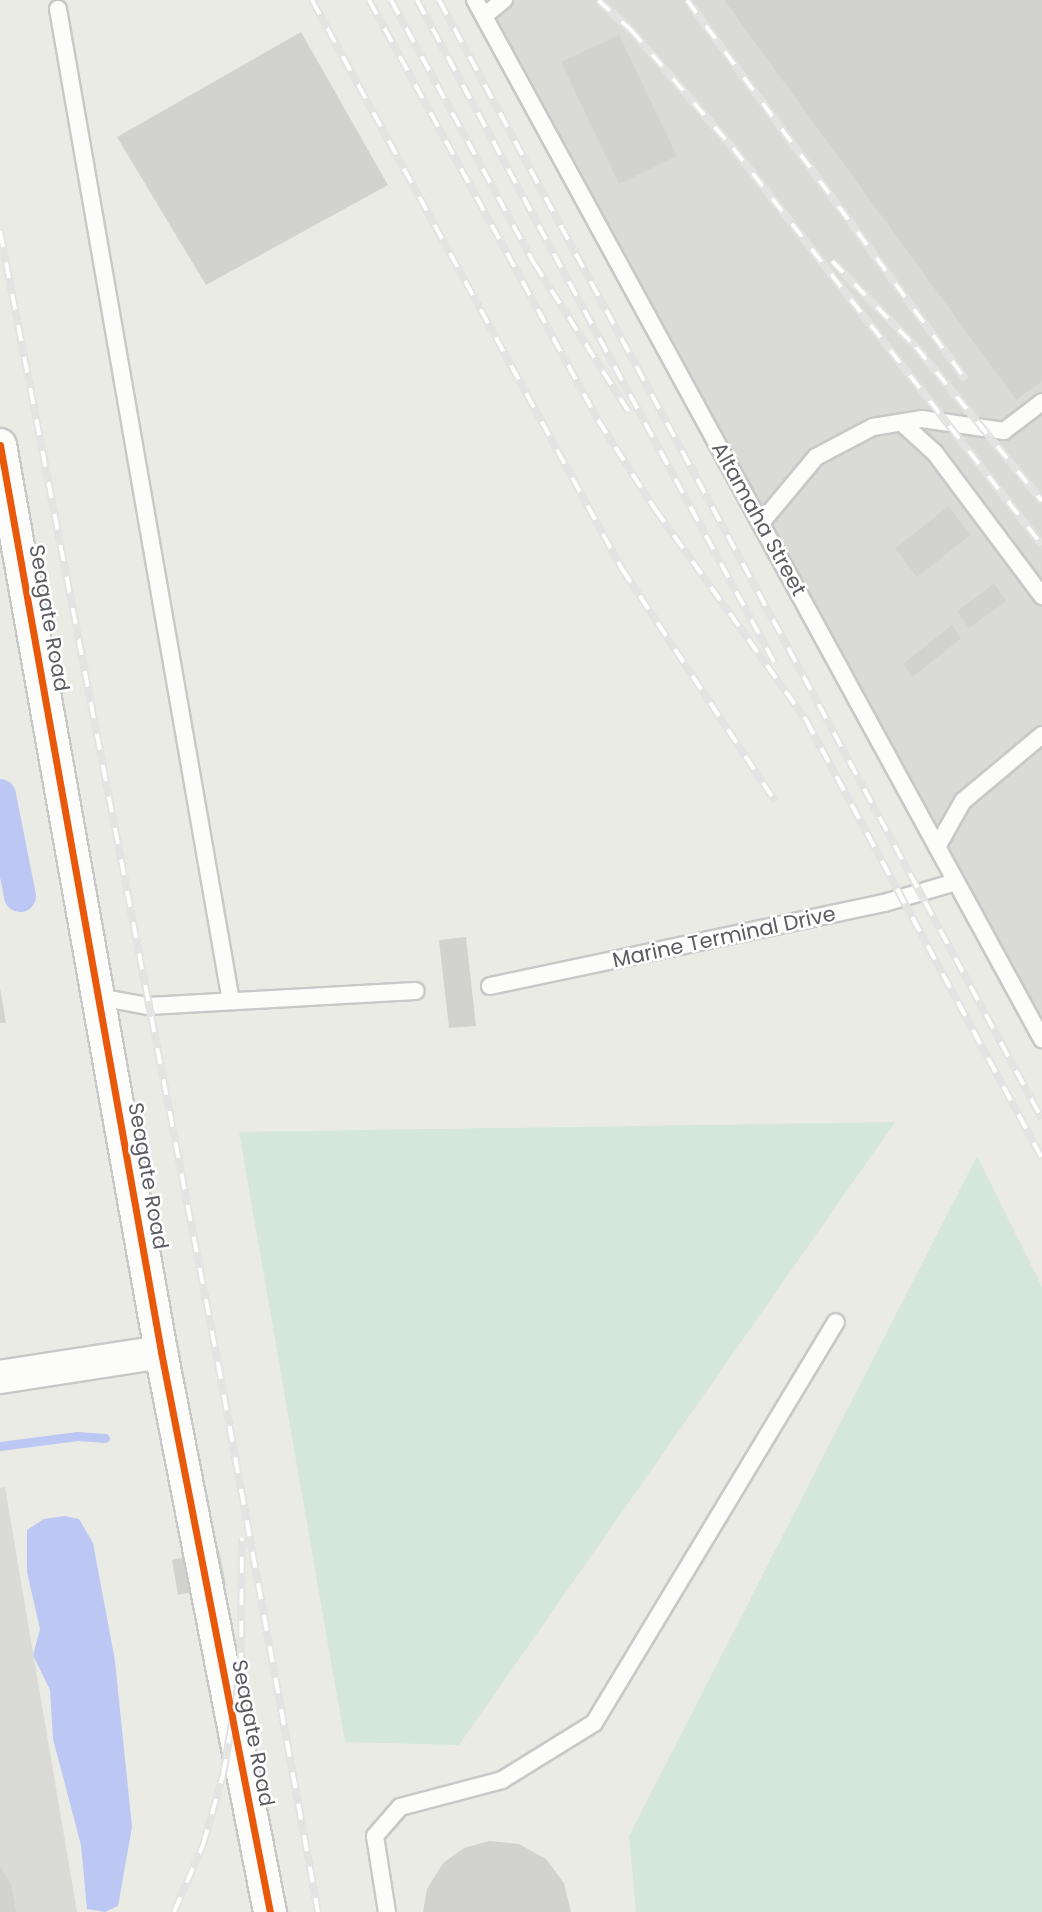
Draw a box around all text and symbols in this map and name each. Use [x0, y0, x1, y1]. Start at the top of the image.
street label: Altamaha Street [706, 438, 812, 600]
street label: Seagate Road [24, 543, 74, 693]
street label: Marine Terminal Drive [610, 901, 838, 973]
street label: Seagate Road [123, 1101, 173, 1251]
street label: Seagate Road [226, 1658, 280, 1808]

